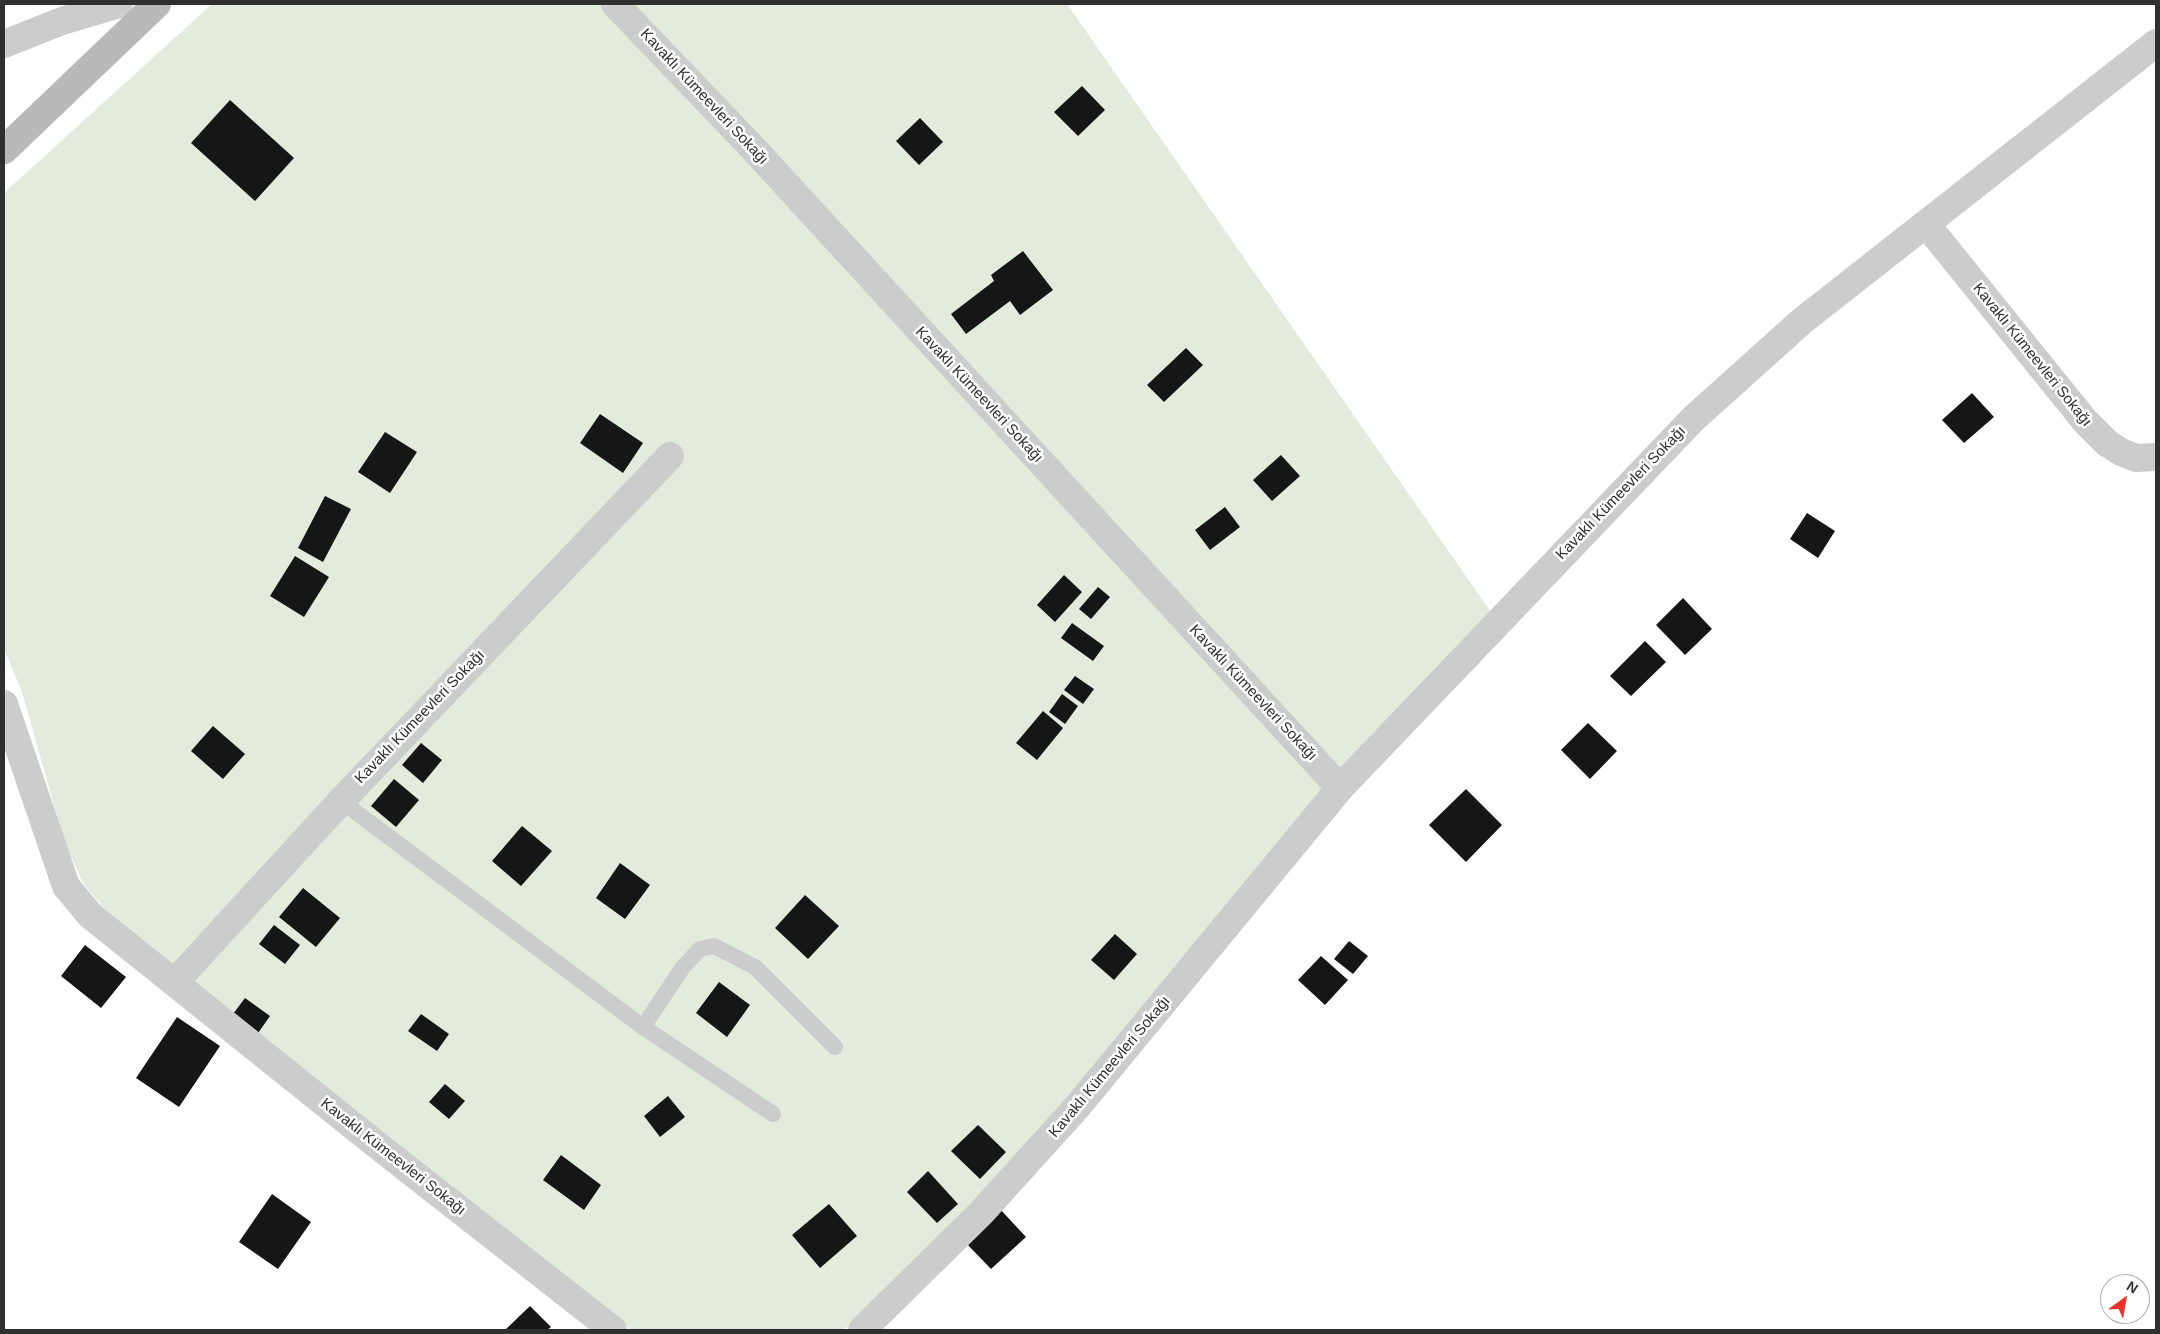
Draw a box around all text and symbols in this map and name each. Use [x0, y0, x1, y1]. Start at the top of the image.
street label: Kavaklı Kümeevleri Sokağı [636, 25, 772, 169]
street label: Kavaklı Kümeevleri Sokağı [1969, 280, 2095, 430]
street label: Kavaklı Kümeevleri Sokağı [911, 323, 1047, 467]
street label: Kavaklı Kümeevleri Sokağı [1552, 422, 1690, 564]
street label: Kavaklı Kümeevleri Sokağı [1185, 621, 1321, 765]
street label: Kavaklı Kümeevleri Sokağı [351, 646, 489, 788]
street label: Kavaklı Kümeevleri Sokağı [1045, 993, 1175, 1141]
street label: Kavaklı Kümeevleri Sokağı [317, 1095, 469, 1219]
north arrow [2100, 1274, 2150, 1324]
text: N [2124, 1278, 2141, 1297]

